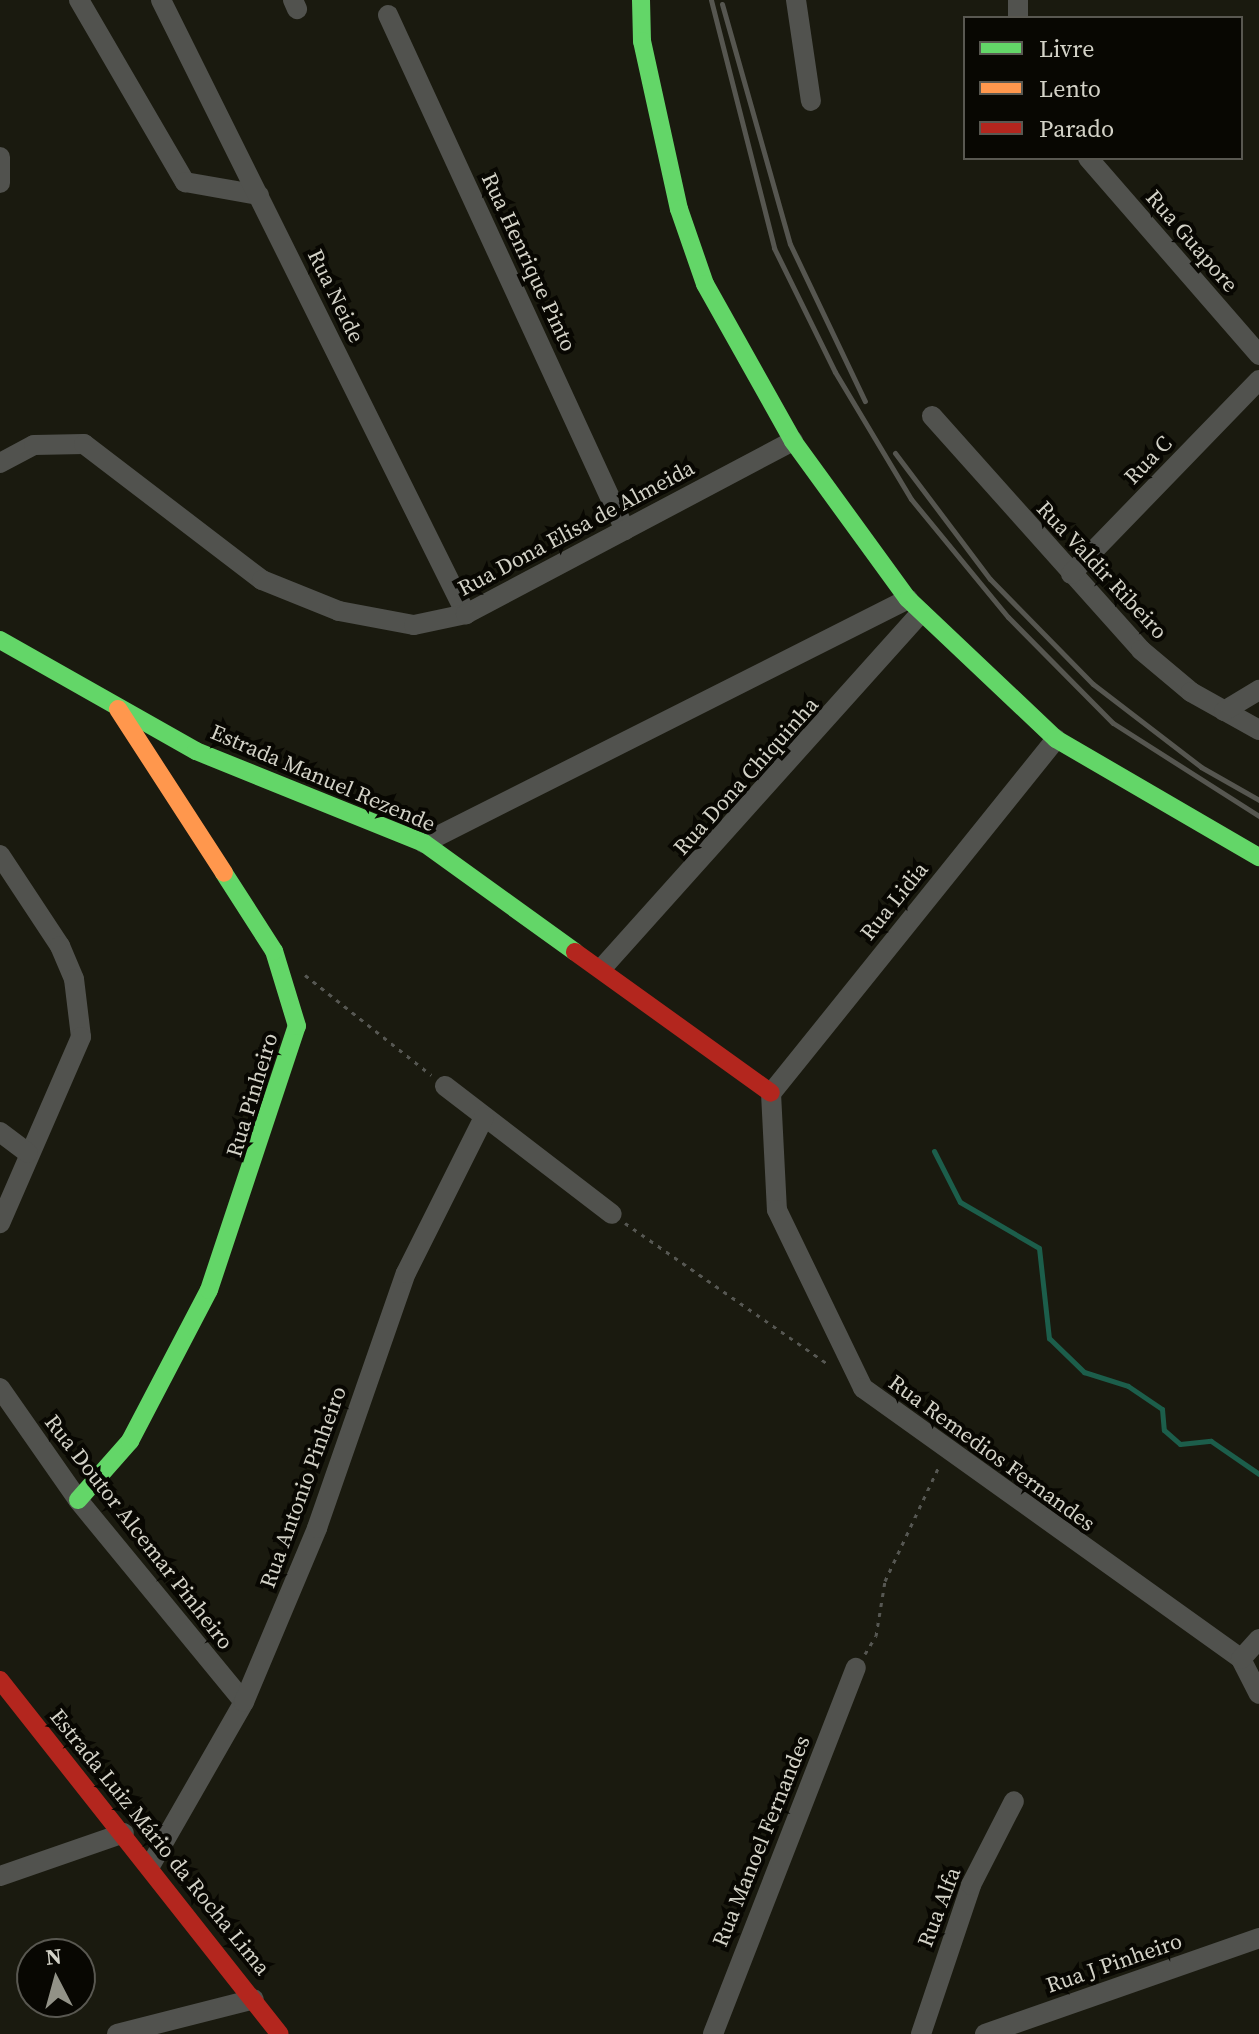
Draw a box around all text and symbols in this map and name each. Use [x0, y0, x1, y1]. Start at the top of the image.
legend [963, 16, 1243, 160]
text: Livre [1039, 32, 1094, 65]
text: Lento [1039, 72, 1101, 105]
text: Parado [1039, 112, 1114, 145]
street label: Rua Henrique Pinto [476, 169, 582, 355]
street label: Rua Guapore [1140, 184, 1244, 298]
street label: Rua Neide [302, 245, 370, 347]
street label: Rua C [1119, 430, 1177, 490]
street label: Rua Dona Elisa de Almeida [453, 454, 699, 602]
street label: Rua Valdir Ribeiro [1031, 495, 1173, 645]
street label: Rua Dona Chiquinha [668, 692, 824, 860]
street label: Estrada Manuel Rezende [207, 719, 439, 837]
street label: Rua Lidia [854, 857, 934, 945]
street label: Rua Pinheiro [221, 1030, 283, 1160]
street label: Rua Remedios Fernandes [884, 1369, 1100, 1537]
street label: Rua Antonio Pinheiro [254, 1383, 352, 1591]
street label: Rua Doutor Alcemar Pinheiro [39, 1409, 239, 1655]
street label: Estrada Luiz Mário da Rocha Lima [44, 1704, 276, 1980]
street label: Rua Manoel Fernandes [707, 1732, 815, 1950]
street label: Rua Alfa [912, 1863, 966, 1951]
street label: Rua J Pinheiro [1043, 1927, 1185, 1999]
north arrow [16, 1938, 96, 2018]
text: N [44, 1940, 63, 1972]

